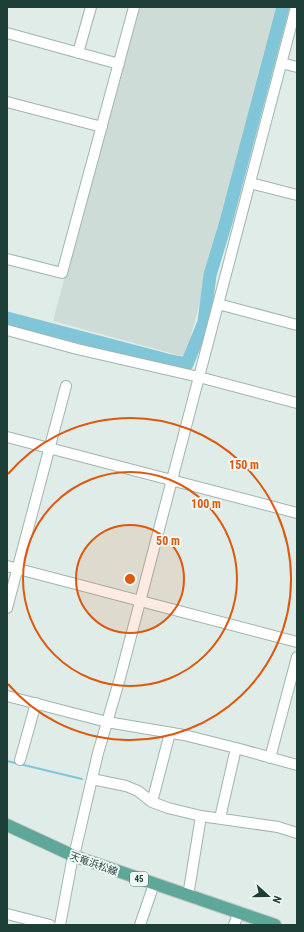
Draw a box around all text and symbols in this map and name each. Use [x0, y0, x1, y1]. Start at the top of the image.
text: 150 m [229, 458, 259, 472]
text: 100 m [191, 497, 221, 511]
text: 50 m [156, 534, 180, 548]
centre of rings [123, 572, 137, 586]
street label: 天竜浜松線 [68, 850, 119, 877]
road number: 45 [130, 872, 148, 886]
north arrow [248, 876, 288, 916]
text: N [270, 894, 284, 905]

